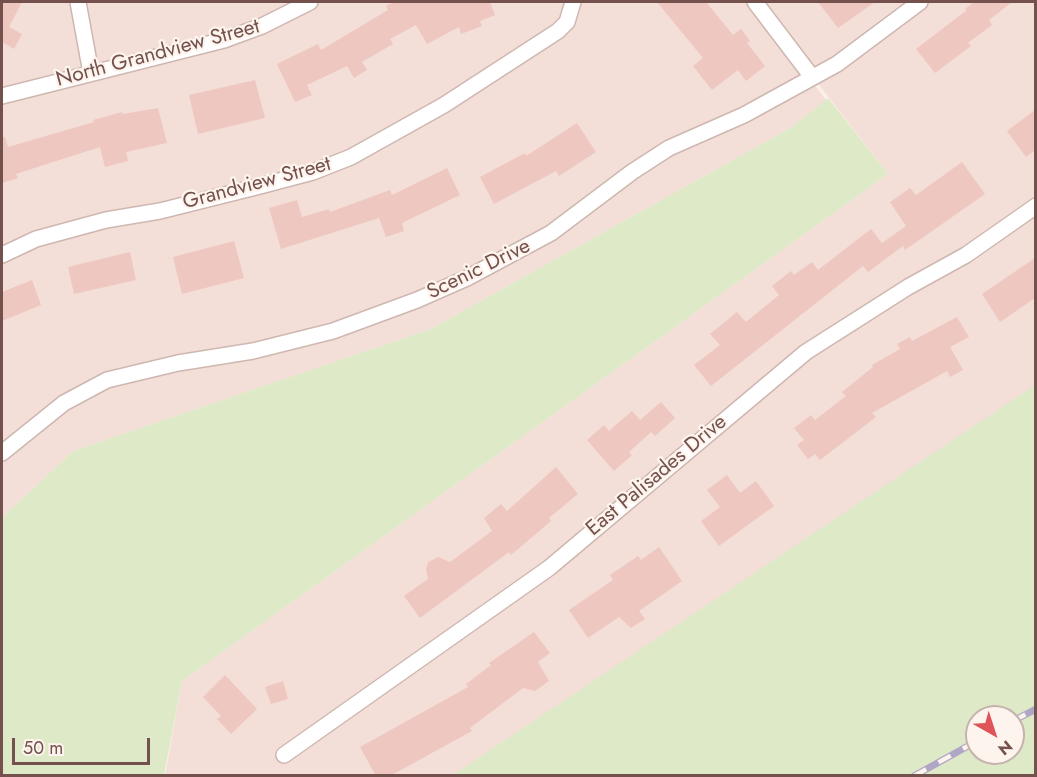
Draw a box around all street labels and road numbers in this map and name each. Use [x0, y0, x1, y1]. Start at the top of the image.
street label: North Grandview Street [53, 15, 263, 93]
street label: Grandview Street [180, 152, 334, 216]
street label: Scenic Drive [423, 234, 535, 306]
street label: East Palisades Drive [582, 410, 732, 542]

